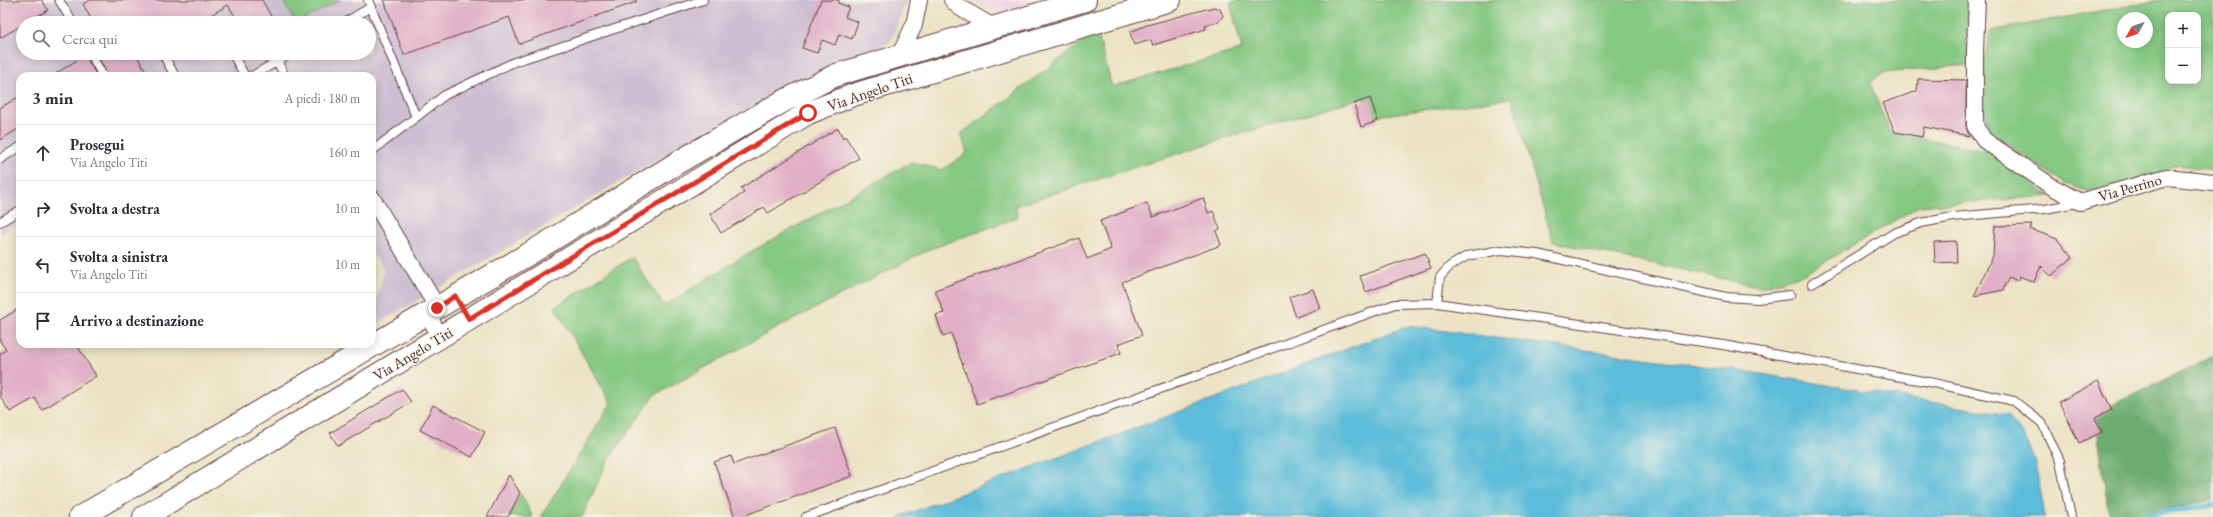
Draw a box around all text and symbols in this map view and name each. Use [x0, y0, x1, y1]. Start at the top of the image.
north arrow [2117, 12, 2153, 48]
map controls [2165, 12, 2201, 84]
button: + [2165, 12, 2201, 48]
search box [16, 16, 376, 60]
icon: search [30, 27, 52, 49]
text: Cerca qui [62, 29, 118, 48]
button: − [2165, 48, 2201, 84]
street label: Via Angelo Titi [825, 68, 915, 115]
text: 3 min [32, 87, 73, 109]
text: A piedi · 180 m [285, 90, 360, 107]
route start [799, 104, 817, 122]
text: Prosegui [70, 135, 125, 154]
icon: ahead [32, 142, 54, 164]
text: 160 m [329, 144, 360, 161]
text: Via Angelo Titi [70, 154, 147, 171]
street label: Via Perrino [2096, 169, 2164, 206]
icon: right [32, 198, 54, 220]
text: Svolta a destra [70, 199, 160, 218]
text: 10 m [335, 200, 360, 217]
text: Svolta a sinistra [70, 247, 168, 266]
icon: left [32, 254, 54, 276]
text: 10 m [335, 256, 360, 273]
text: Via Angelo Titi [70, 266, 147, 283]
route end [428, 299, 446, 317]
icon: arrive [32, 310, 54, 332]
text: Arrivo a destinazione [70, 311, 204, 330]
street label: Via Angelo Titi [370, 322, 456, 385]

